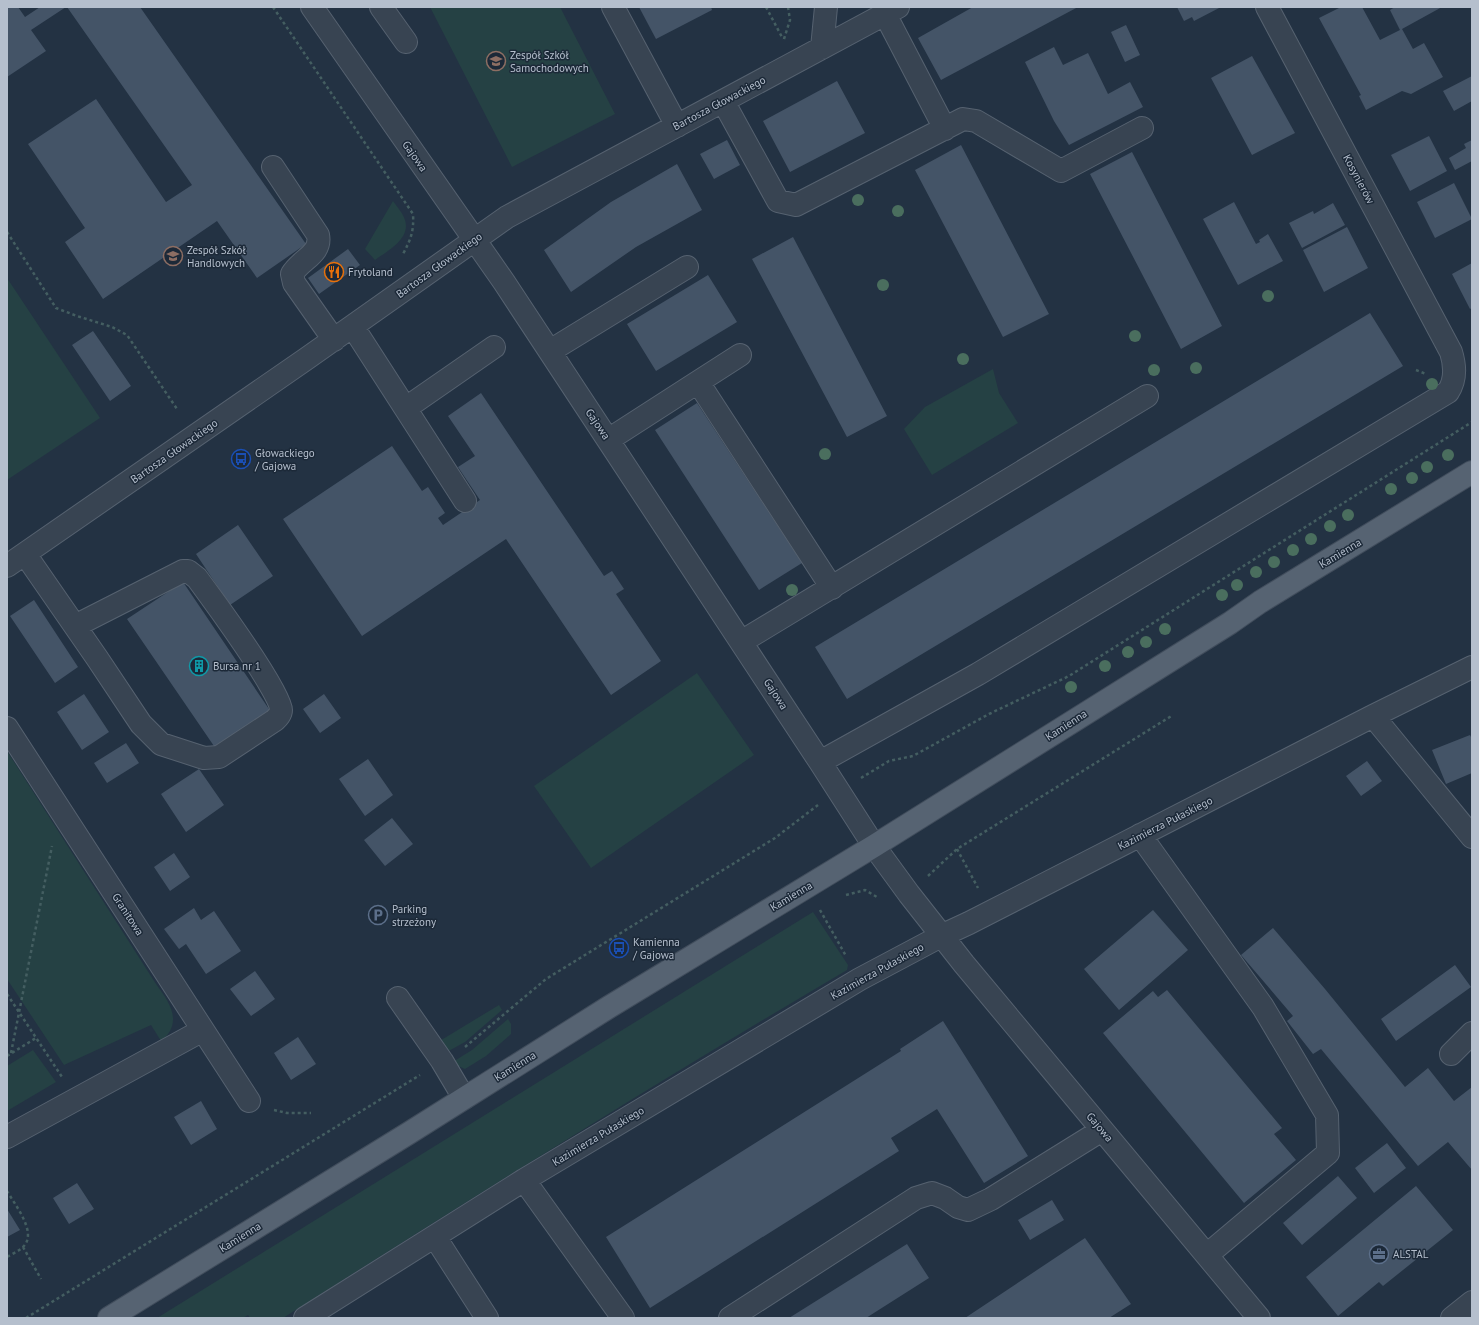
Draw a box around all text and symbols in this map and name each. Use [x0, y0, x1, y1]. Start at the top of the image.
place label: Zespół Szkół Samochodowych [510, 48, 589, 75]
school or university icon: Zespół Szkół Samochodowych [485, 50, 507, 72]
street label: Bartosza Głowackiego [670, 73, 768, 133]
street label: Gajowa [399, 138, 431, 174]
street label: Kosynierów [1340, 152, 1378, 206]
street label: Bartosza Głowackiego [393, 229, 485, 301]
place label: Zespół Szkół Handlowych [187, 243, 246, 270]
school or university icon: Zespół Szkół Handlowych [162, 245, 184, 267]
restaurant icon: Frytoland [323, 261, 345, 283]
place label: Frytoland [348, 265, 393, 279]
street label: Gajowa [583, 406, 613, 442]
street label: Bartosza Głowackiego [128, 416, 220, 486]
place label: Głowackiego / Gajowa [254, 446, 315, 473]
bus stop icon: Głowackiego / Gajowa [230, 448, 252, 470]
street label: Kamienna [1316, 535, 1364, 571]
building icon: Bursa nr 1 [188, 655, 210, 677]
place label: Bursa nr 1 [213, 659, 261, 673]
street label: Gajowa [761, 676, 791, 712]
street label: Kamienna [1043, 706, 1089, 744]
street label: Kazimierza Pułaskiego [1115, 793, 1215, 853]
street label: Kamienna [767, 878, 815, 914]
street label: Granitowa [109, 890, 147, 938]
place label: Parking strzeżony [392, 902, 437, 929]
parking icon: Parking strzeżony [367, 904, 389, 926]
place label: Kamienna / Gajowa [632, 935, 680, 962]
bus stop icon: Kamienna / Gajowa [608, 937, 630, 959]
street label: Kazimierza Pułaskiego [828, 939, 926, 1003]
street label: Kamienna [491, 1048, 539, 1084]
street label: Kazimierza Pułaskiego [550, 1103, 647, 1169]
street label: Gajowa [1084, 1109, 1116, 1145]
street label: Kamienna [216, 1219, 264, 1255]
office icon: ALSTAL [1368, 1243, 1390, 1265]
place label: ALSTAL [1393, 1247, 1429, 1261]

